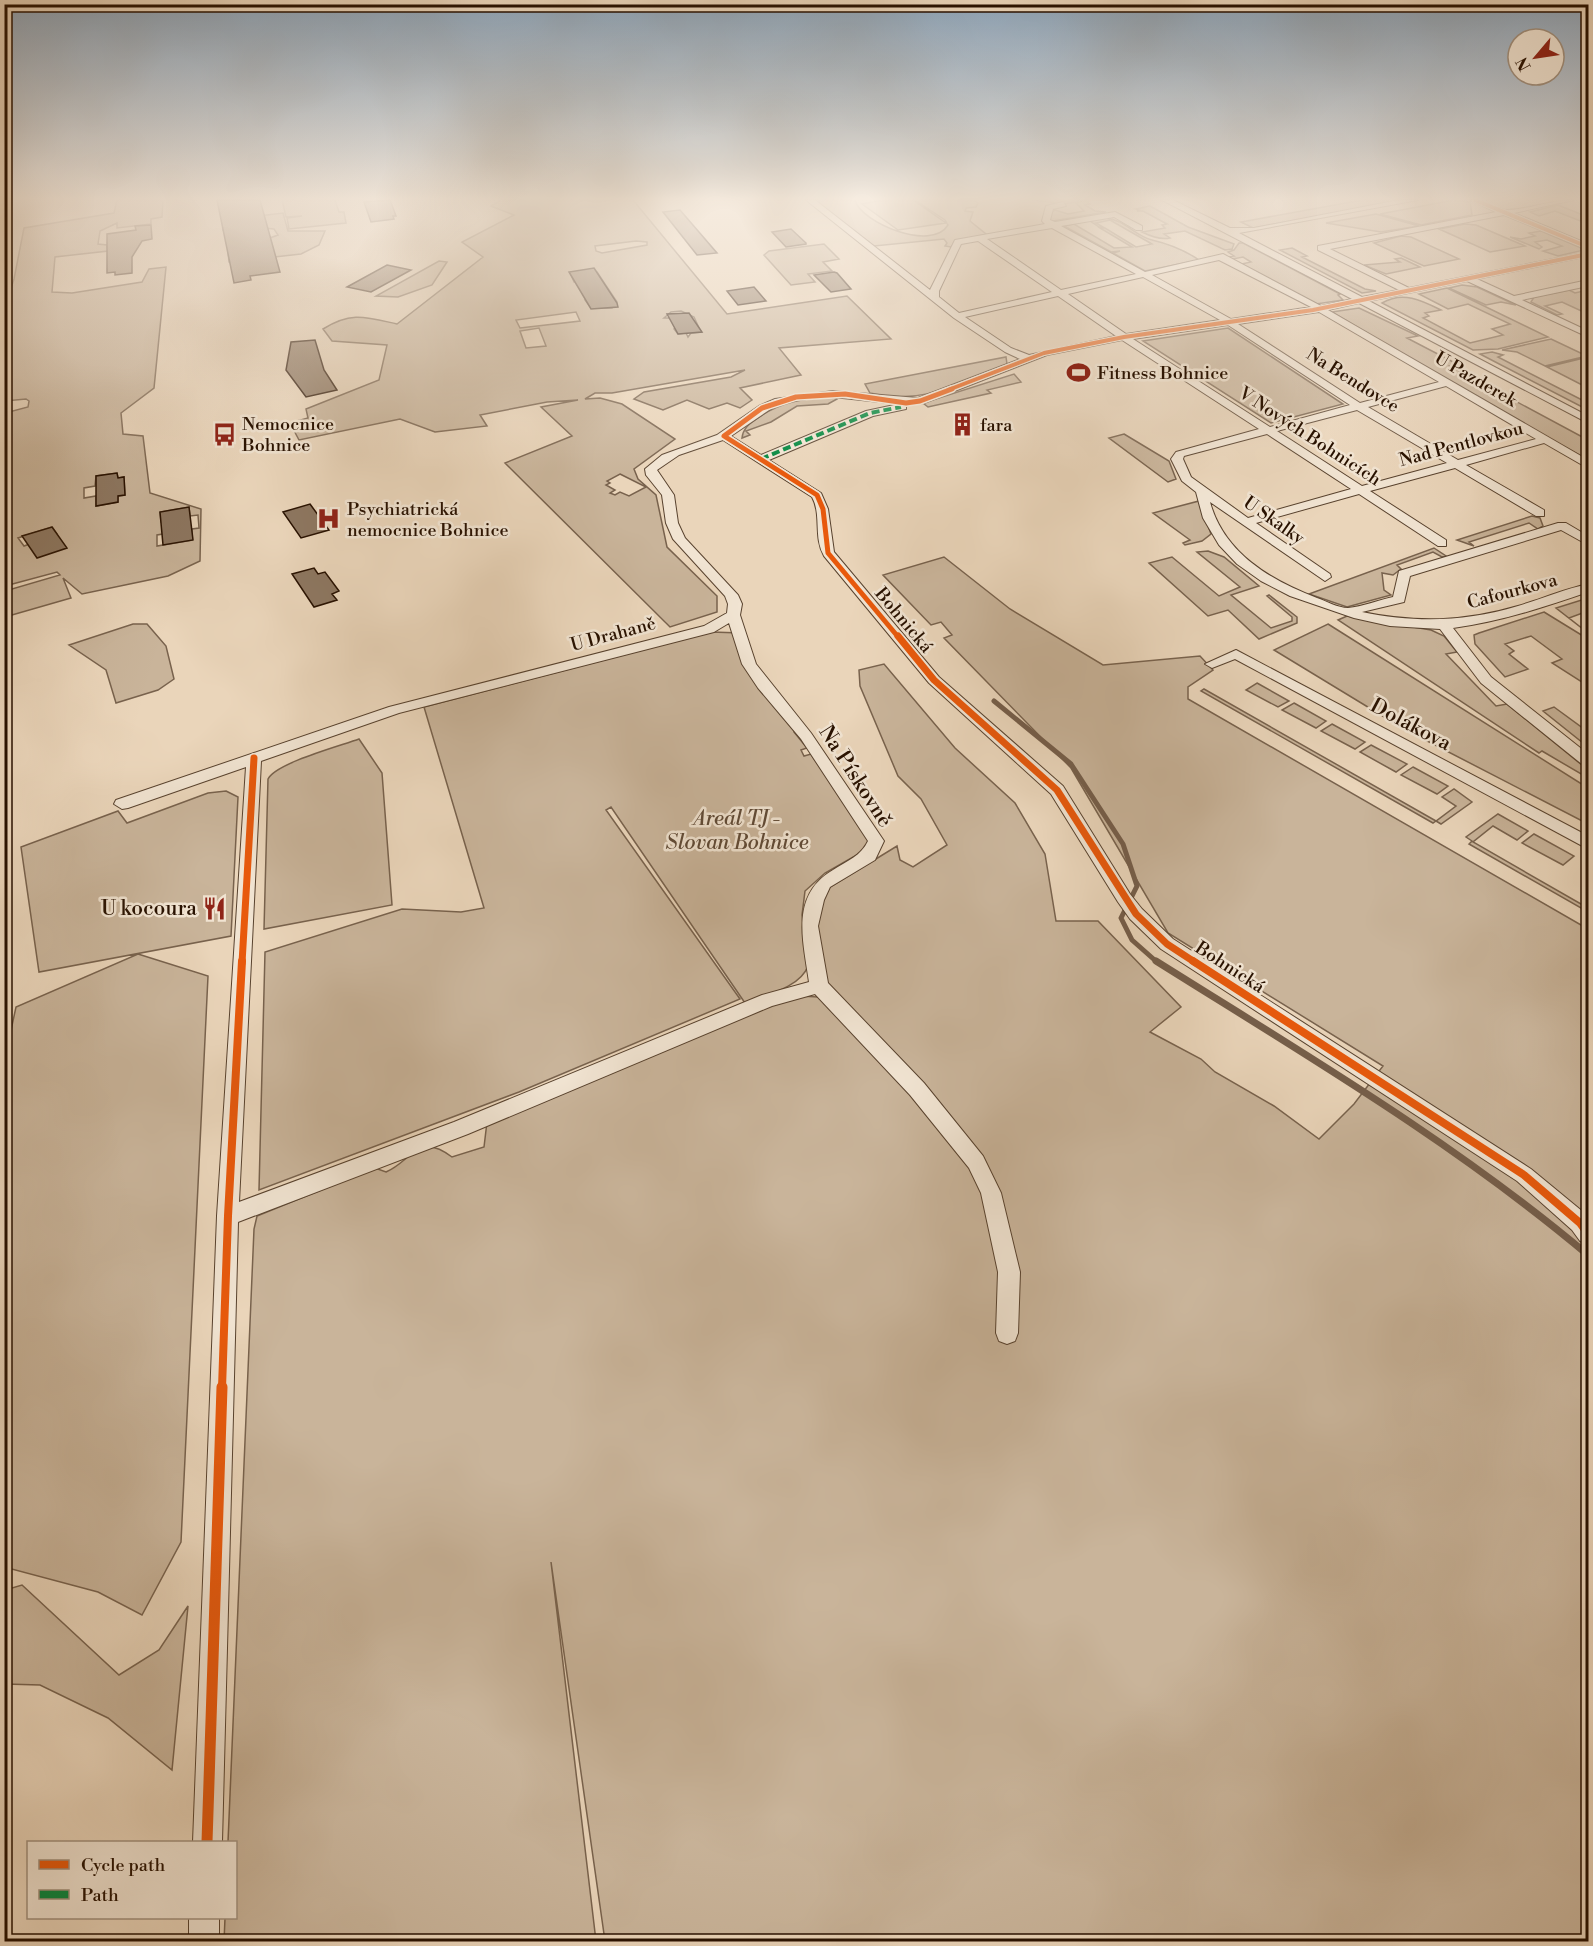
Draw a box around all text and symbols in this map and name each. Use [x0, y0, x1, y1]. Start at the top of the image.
north arrow [1506, 27, 1566, 87]
text: N [1512, 53, 1536, 74]
street label: Na Bendovce [1302, 343, 1403, 418]
street label: U Pazderek [1430, 347, 1523, 413]
sports icon: Fitness Bohnice [1066, 360, 1092, 386]
place label: Fitness Bohnice [1097, 362, 1228, 385]
street label: V Nových Bohnicích [1233, 381, 1385, 491]
building icon: fara [949, 412, 975, 438]
place label: Nemocnice Bohnice [241, 413, 334, 457]
place label: fara [980, 414, 1013, 437]
street label: Nad Pentlovkou [1397, 417, 1526, 472]
bus stop icon: Nemocnice Bohnice [211, 421, 237, 447]
street label: U Skalky [1239, 491, 1309, 550]
place label: Psychiatrická nemocnice Bohnice [347, 498, 509, 542]
hospital icon: Psychiatrická nemocnice Bohnice [316, 506, 342, 532]
street label: Cafourkova [1464, 568, 1561, 615]
street label: Bohnická [869, 582, 938, 658]
street label: U Drahaně [568, 612, 658, 657]
street label: Dolákova [1366, 693, 1456, 757]
street label: Na Pískovně [813, 721, 898, 832]
park label: Areál TJ - Slovan Bohnice [666, 806, 809, 856]
restaurant icon: U kocoura [202, 895, 228, 921]
place label: U kocoura [101, 896, 197, 922]
street label: Bohnická [1190, 936, 1270, 999]
legend [27, 1841, 237, 1919]
text: Cycle path [81, 1854, 165, 1877]
text: Path [81, 1884, 119, 1907]

